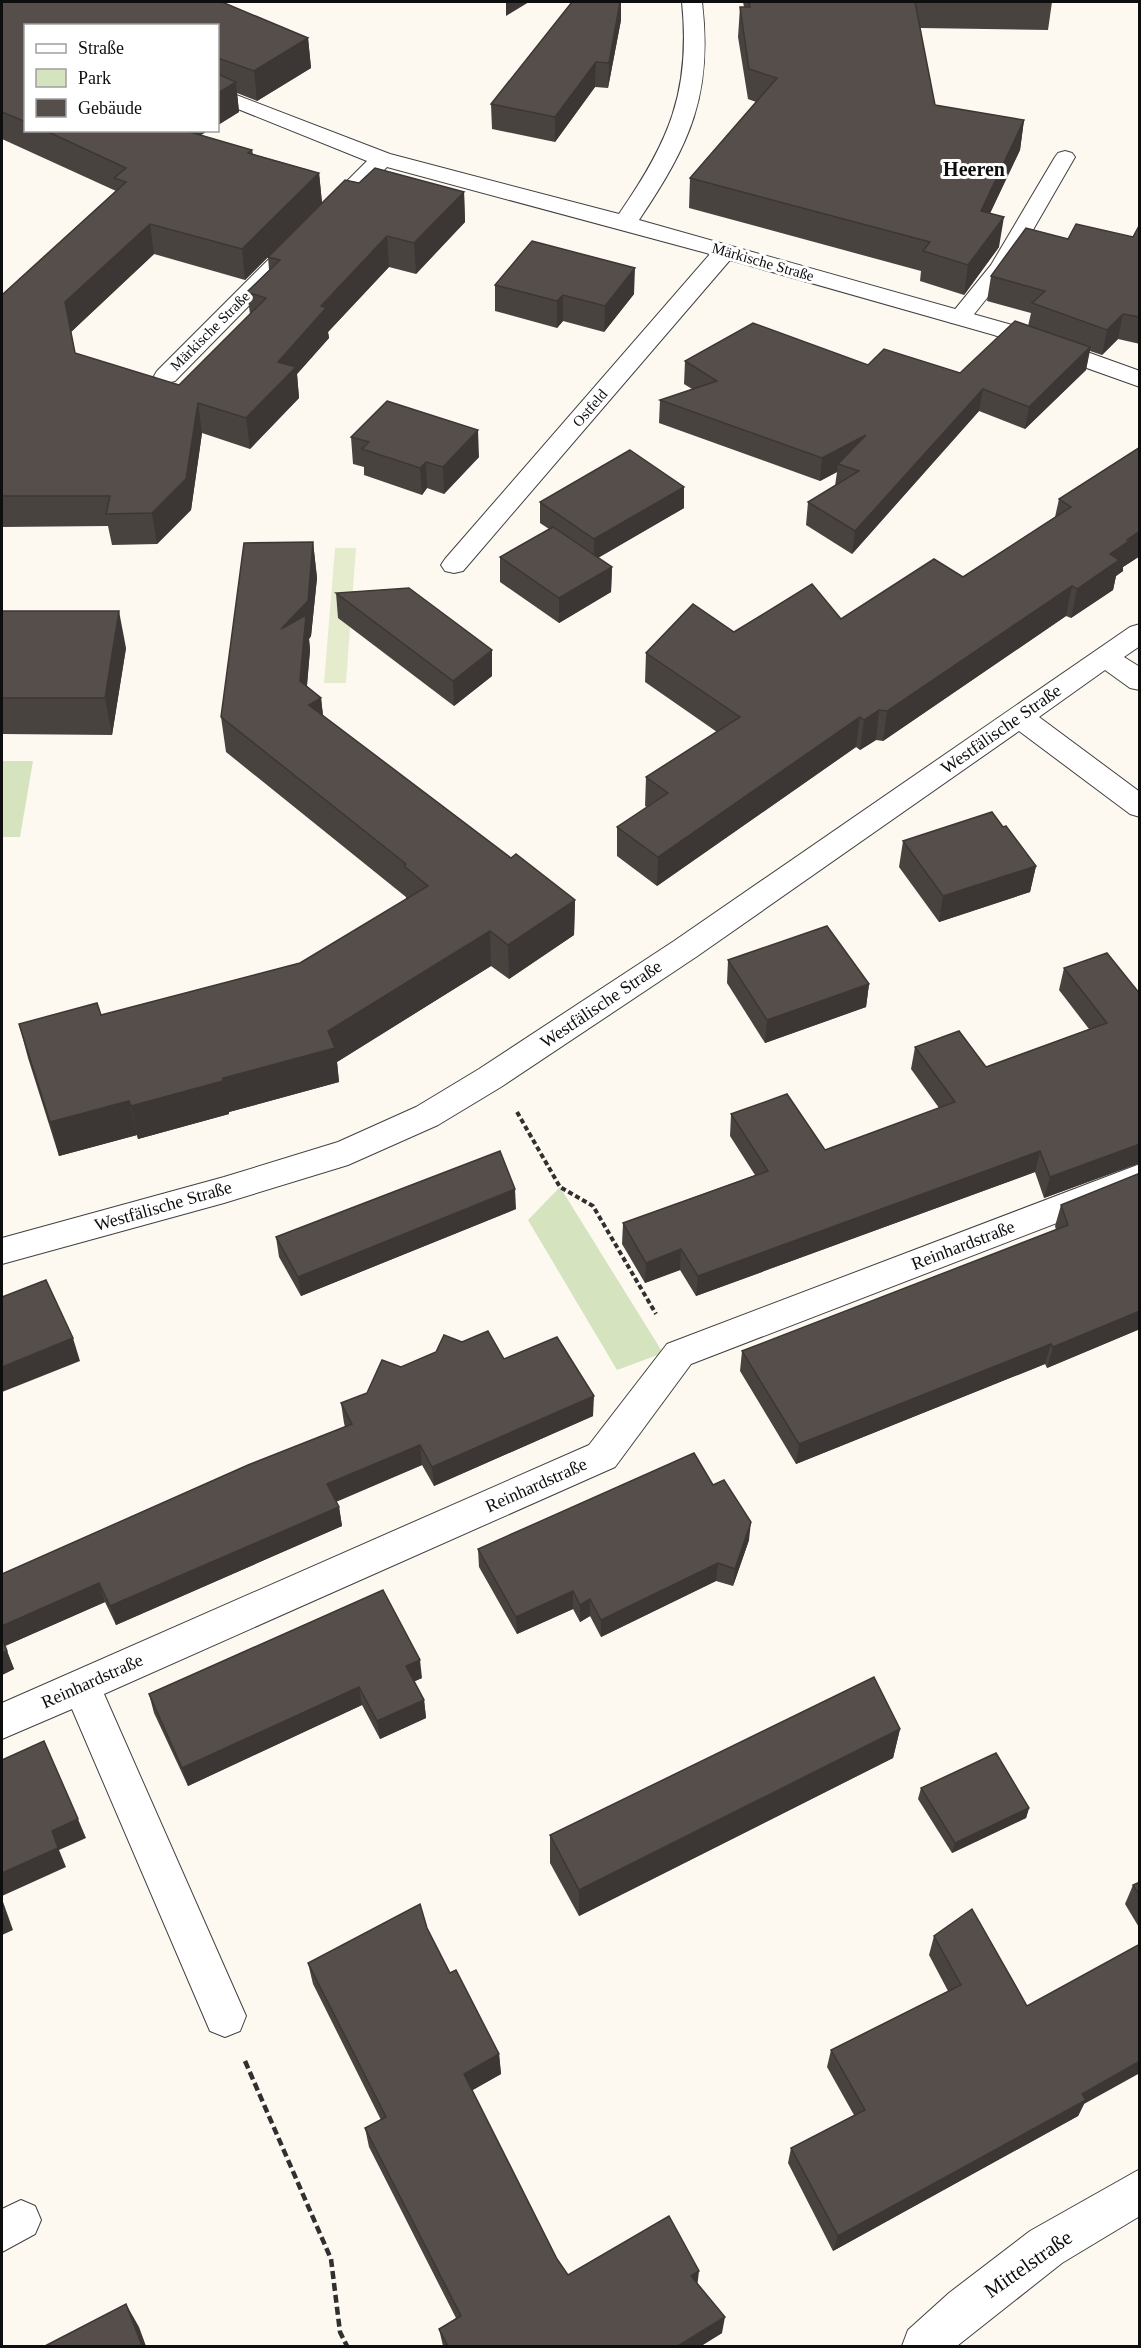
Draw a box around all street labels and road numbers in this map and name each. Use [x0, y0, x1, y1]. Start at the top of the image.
street label: Märkische Straße [710, 240, 816, 284]
street label: Märkische Straße [167, 288, 253, 374]
street label: Ostfeld [569, 386, 611, 430]
street label: Westfälische Straße [937, 680, 1065, 778]
street label: Westfälische Straße [537, 956, 665, 1052]
street label: Westfälische Straße [92, 1177, 234, 1235]
street label: Reinhardstraße [909, 1216, 1017, 1274]
street label: Reinhardstraße [482, 1454, 590, 1516]
street label: Reinhardstraße [38, 1650, 146, 1712]
street label: Mittelstraße [980, 2225, 1076, 2303]

